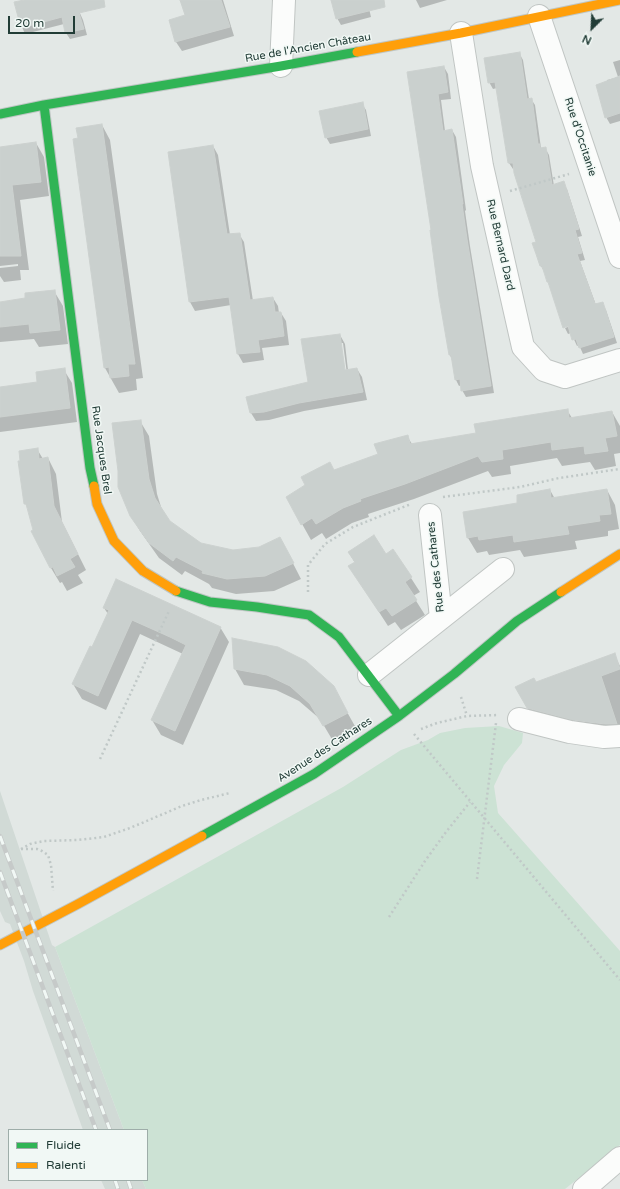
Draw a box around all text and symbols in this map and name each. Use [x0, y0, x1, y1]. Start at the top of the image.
scale bar [10, 8, 77, 34]
north arrow [572, 8, 612, 48]
text: 20 m [15, 16, 44, 30]
street label: Rue de l'Ancien Château [244, 30, 372, 66]
text: N [580, 32, 594, 47]
street label: Rue d'Occitanie [561, 96, 599, 178]
street label: Rue Bernard Dard [483, 198, 517, 292]
street label: Rue Jacques Brel [88, 405, 114, 495]
street label: Rue des Cathares [425, 521, 447, 613]
street label: Avenue des Cathares [275, 715, 375, 785]
legend [8, 1129, 148, 1181]
text: Fluide [46, 1138, 81, 1152]
text: Ralenti [46, 1158, 86, 1172]

